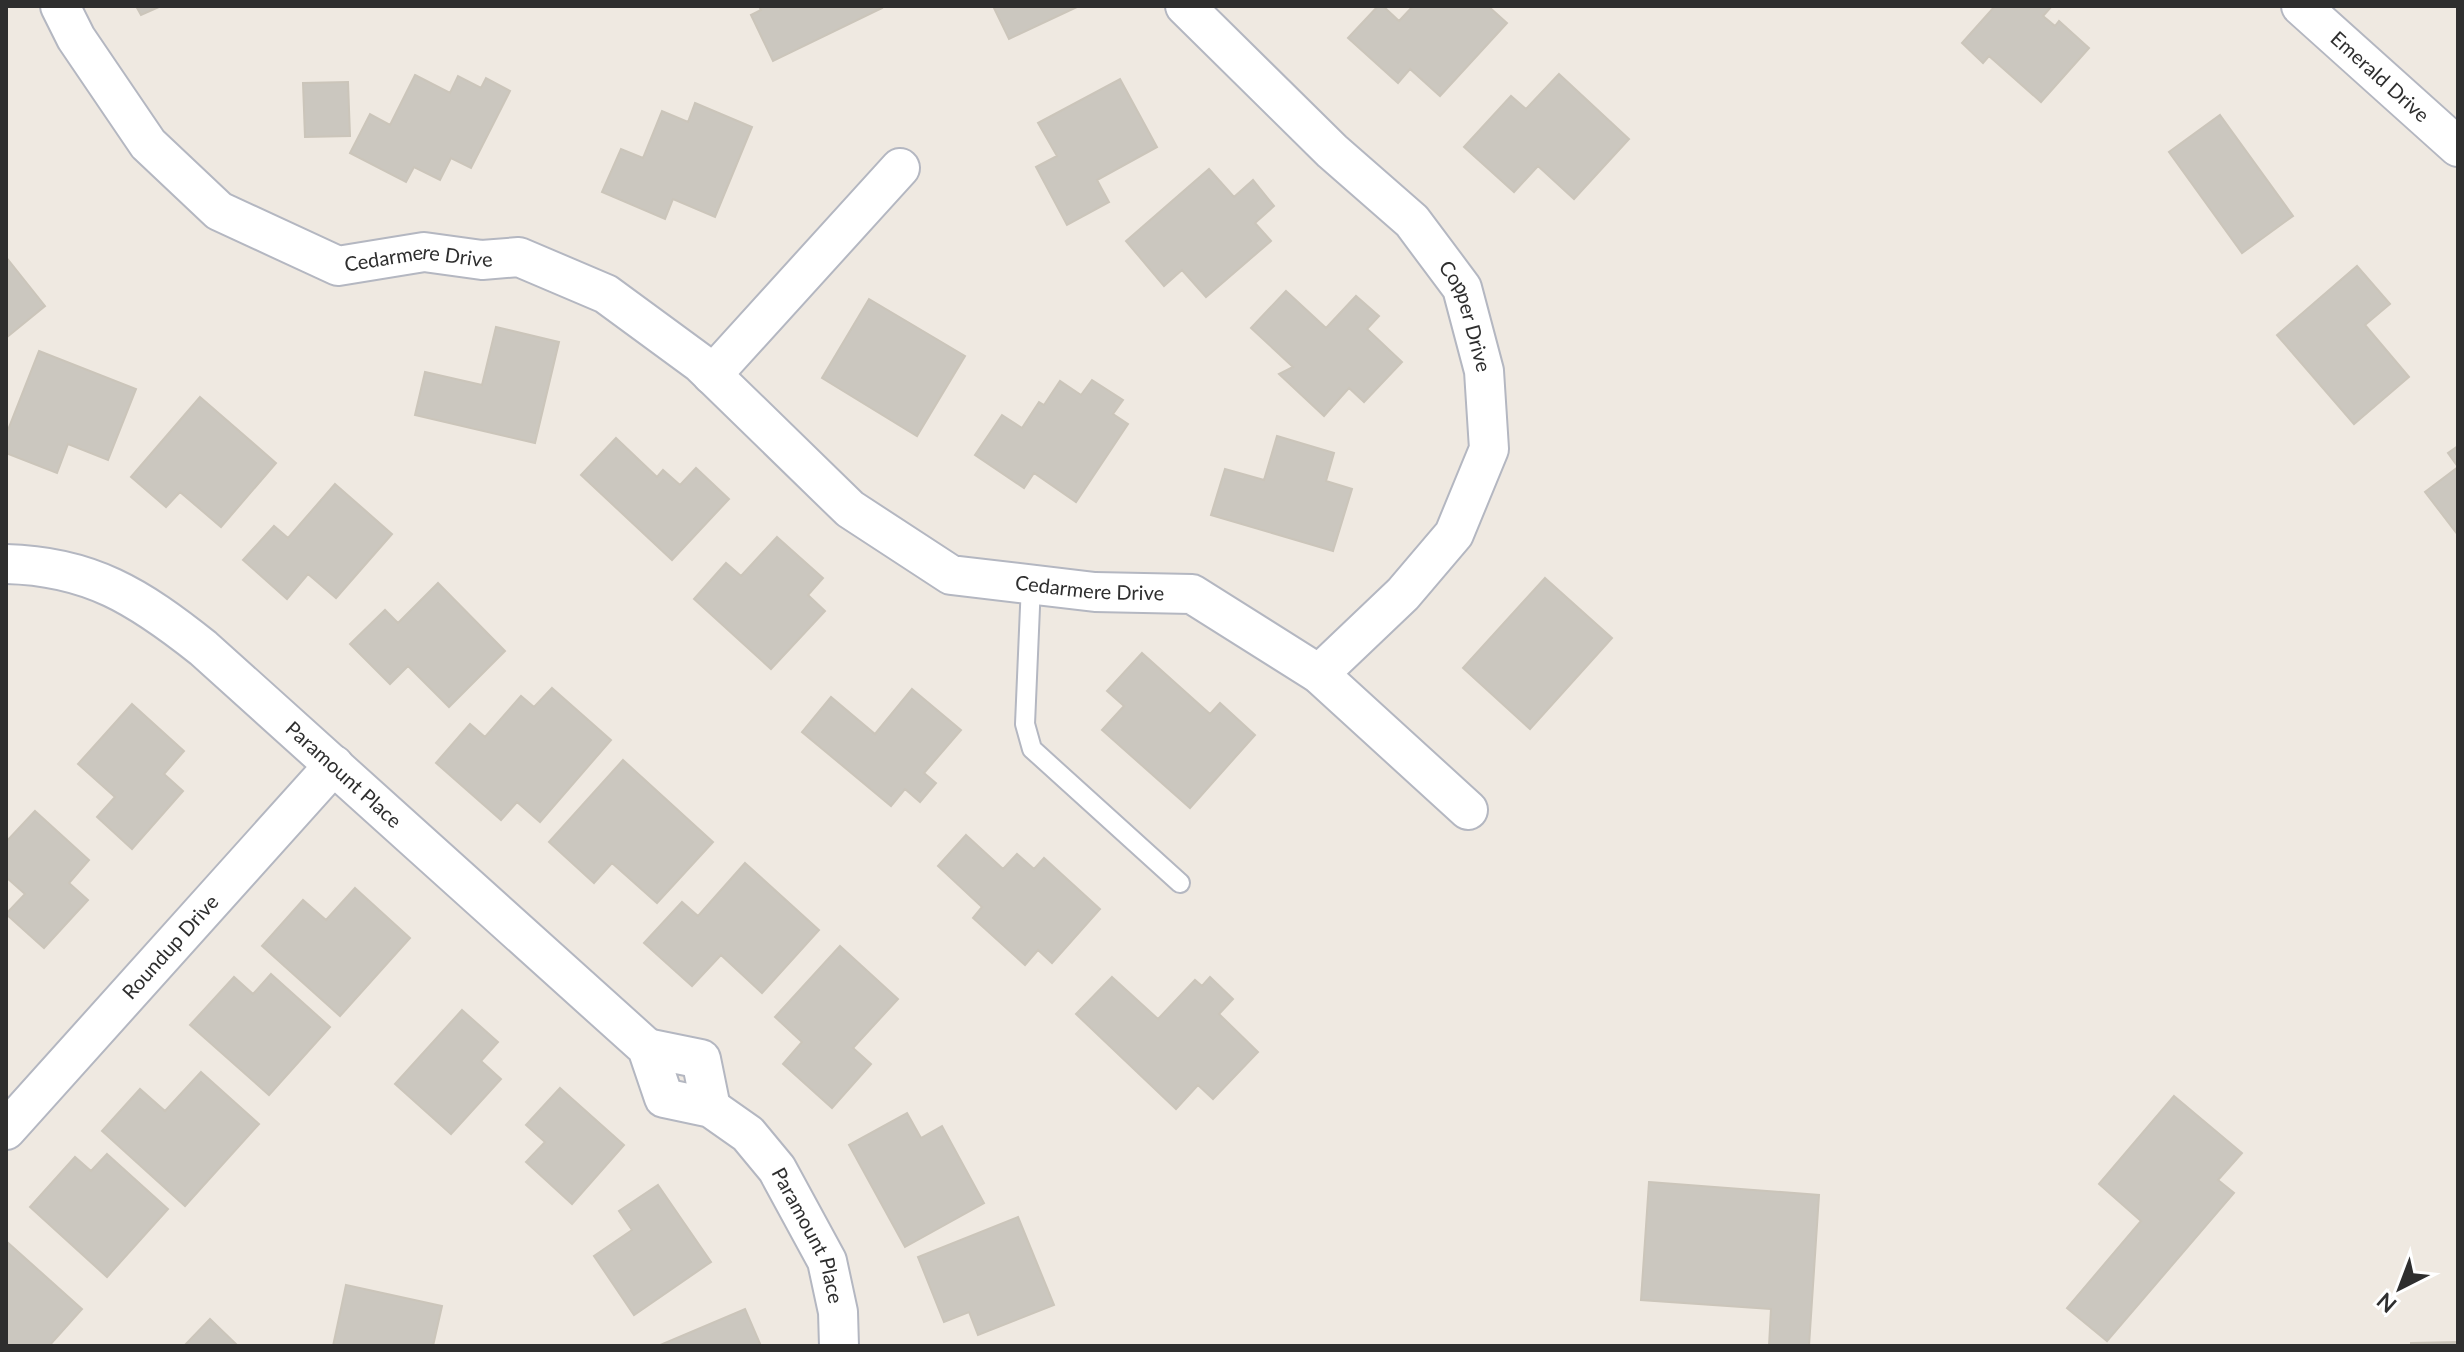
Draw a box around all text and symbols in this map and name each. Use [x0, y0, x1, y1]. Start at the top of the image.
street label: Emerald Drive [2326, 26, 2435, 126]
street label: Cedarmere Drive [342, 239, 493, 276]
street label: Copper Drive [1435, 255, 1497, 374]
street label: Cedarmere Drive [1014, 570, 1164, 604]
street label: Paramount Place [281, 716, 407, 832]
street label: Roundup Drive [117, 889, 223, 1003]
street label: Paramount Place [767, 1163, 849, 1305]
north arrow [2360, 1248, 2440, 1328]
text: N [2371, 1288, 2402, 1319]

